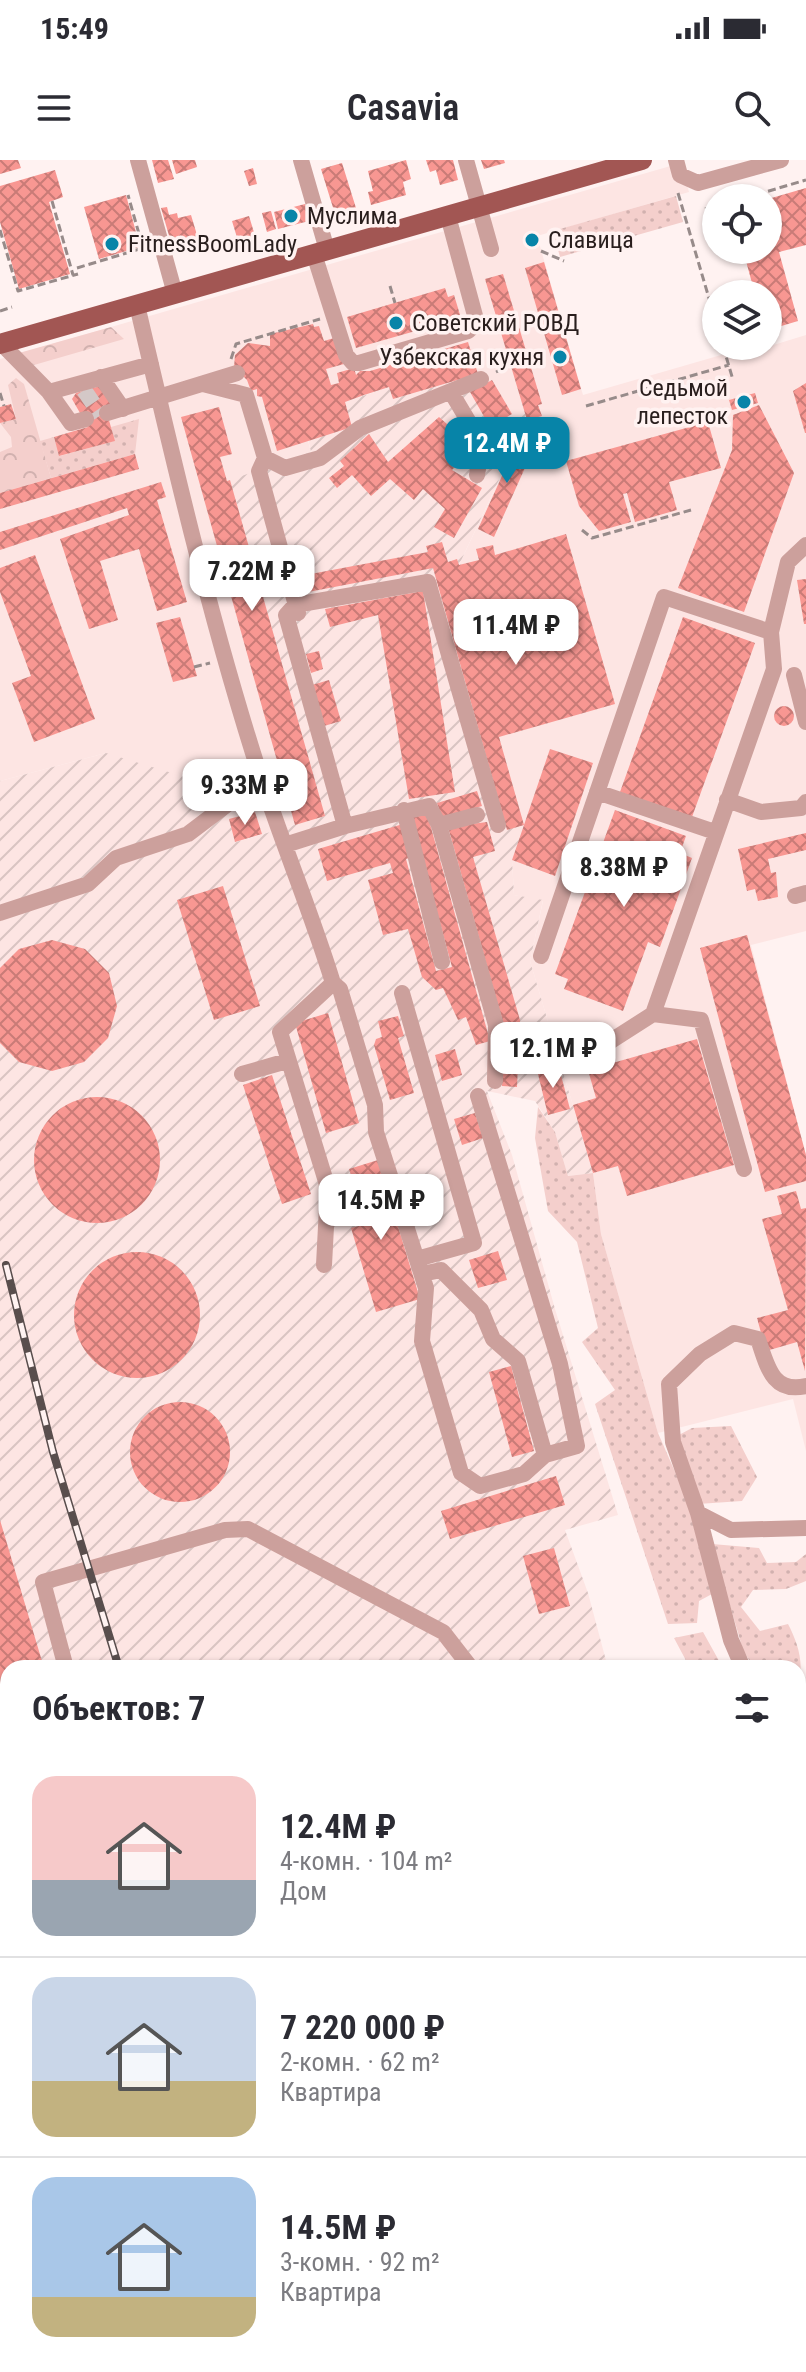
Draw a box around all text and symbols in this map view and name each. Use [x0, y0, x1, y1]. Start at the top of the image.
text: 15:49 [40, 11, 109, 46]
icon: menu [32, 86, 76, 130]
icon: search [730, 86, 774, 130]
text: Casavia [347, 87, 459, 129]
map controls [702, 184, 782, 360]
button: locate [702, 184, 782, 264]
place label: Муслима [307, 202, 398, 230]
marker: Муслима [282, 207, 300, 225]
place label: Славица [548, 226, 634, 254]
place label: FitnessBoomLady [128, 230, 297, 258]
marker: Славица [523, 231, 541, 249]
marker: FitnessBoomLady [103, 235, 121, 253]
button: layers [702, 280, 782, 360]
place label: Советский РОВД [412, 309, 580, 337]
marker: Советский РОВД [387, 314, 405, 332]
place label: Узбекская кухня [379, 343, 544, 371]
marker: Узбекская кухня [551, 348, 569, 366]
place label: Седьмой лепесток [637, 374, 728, 430]
marker: Седьмой лепесток [735, 393, 753, 411]
pin: 12.4M ₽ [433, 417, 581, 485]
text: 12.4M ₽ [463, 428, 551, 458]
pin: 7.22M ₽ [178, 545, 326, 613]
text: 7.22M ₽ [208, 556, 296, 586]
pin: 11.4M ₽ [442, 599, 590, 667]
text: 11.4M ₽ [472, 610, 560, 640]
pin: 9.33M ₽ [171, 759, 319, 827]
text: 9.33M ₽ [201, 770, 289, 800]
pin: 8.38M ₽ [550, 841, 698, 909]
text: 8.38M ₽ [580, 852, 668, 882]
pin: 12.1M ₽ [479, 1022, 627, 1090]
text: 12.1M ₽ [509, 1033, 597, 1063]
pin: 14.5M ₽ [307, 1174, 455, 1242]
text: 14.5M ₽ [337, 1185, 425, 1215]
icon: filters [730, 1686, 774, 1730]
text: Объектов: 7 [32, 1688, 206, 1728]
text: 12.4M ₽ [280, 1806, 396, 1846]
icon: home [96, 1808, 192, 1904]
text: 4-комн. · 104 m² [280, 1846, 452, 1876]
text: Дом [280, 1876, 327, 1906]
text: 7 220 000 ₽ [280, 2007, 445, 2047]
icon: home [96, 2009, 192, 2105]
text: 2-комн. · 62 m² [280, 2047, 440, 2077]
text: Квартира [280, 2077, 382, 2107]
text: 14.5M ₽ [280, 2207, 396, 2247]
icon: home [96, 2209, 192, 2305]
text: 3-комн. · 92 m² [280, 2247, 440, 2277]
text: Квартира [280, 2277, 382, 2307]

